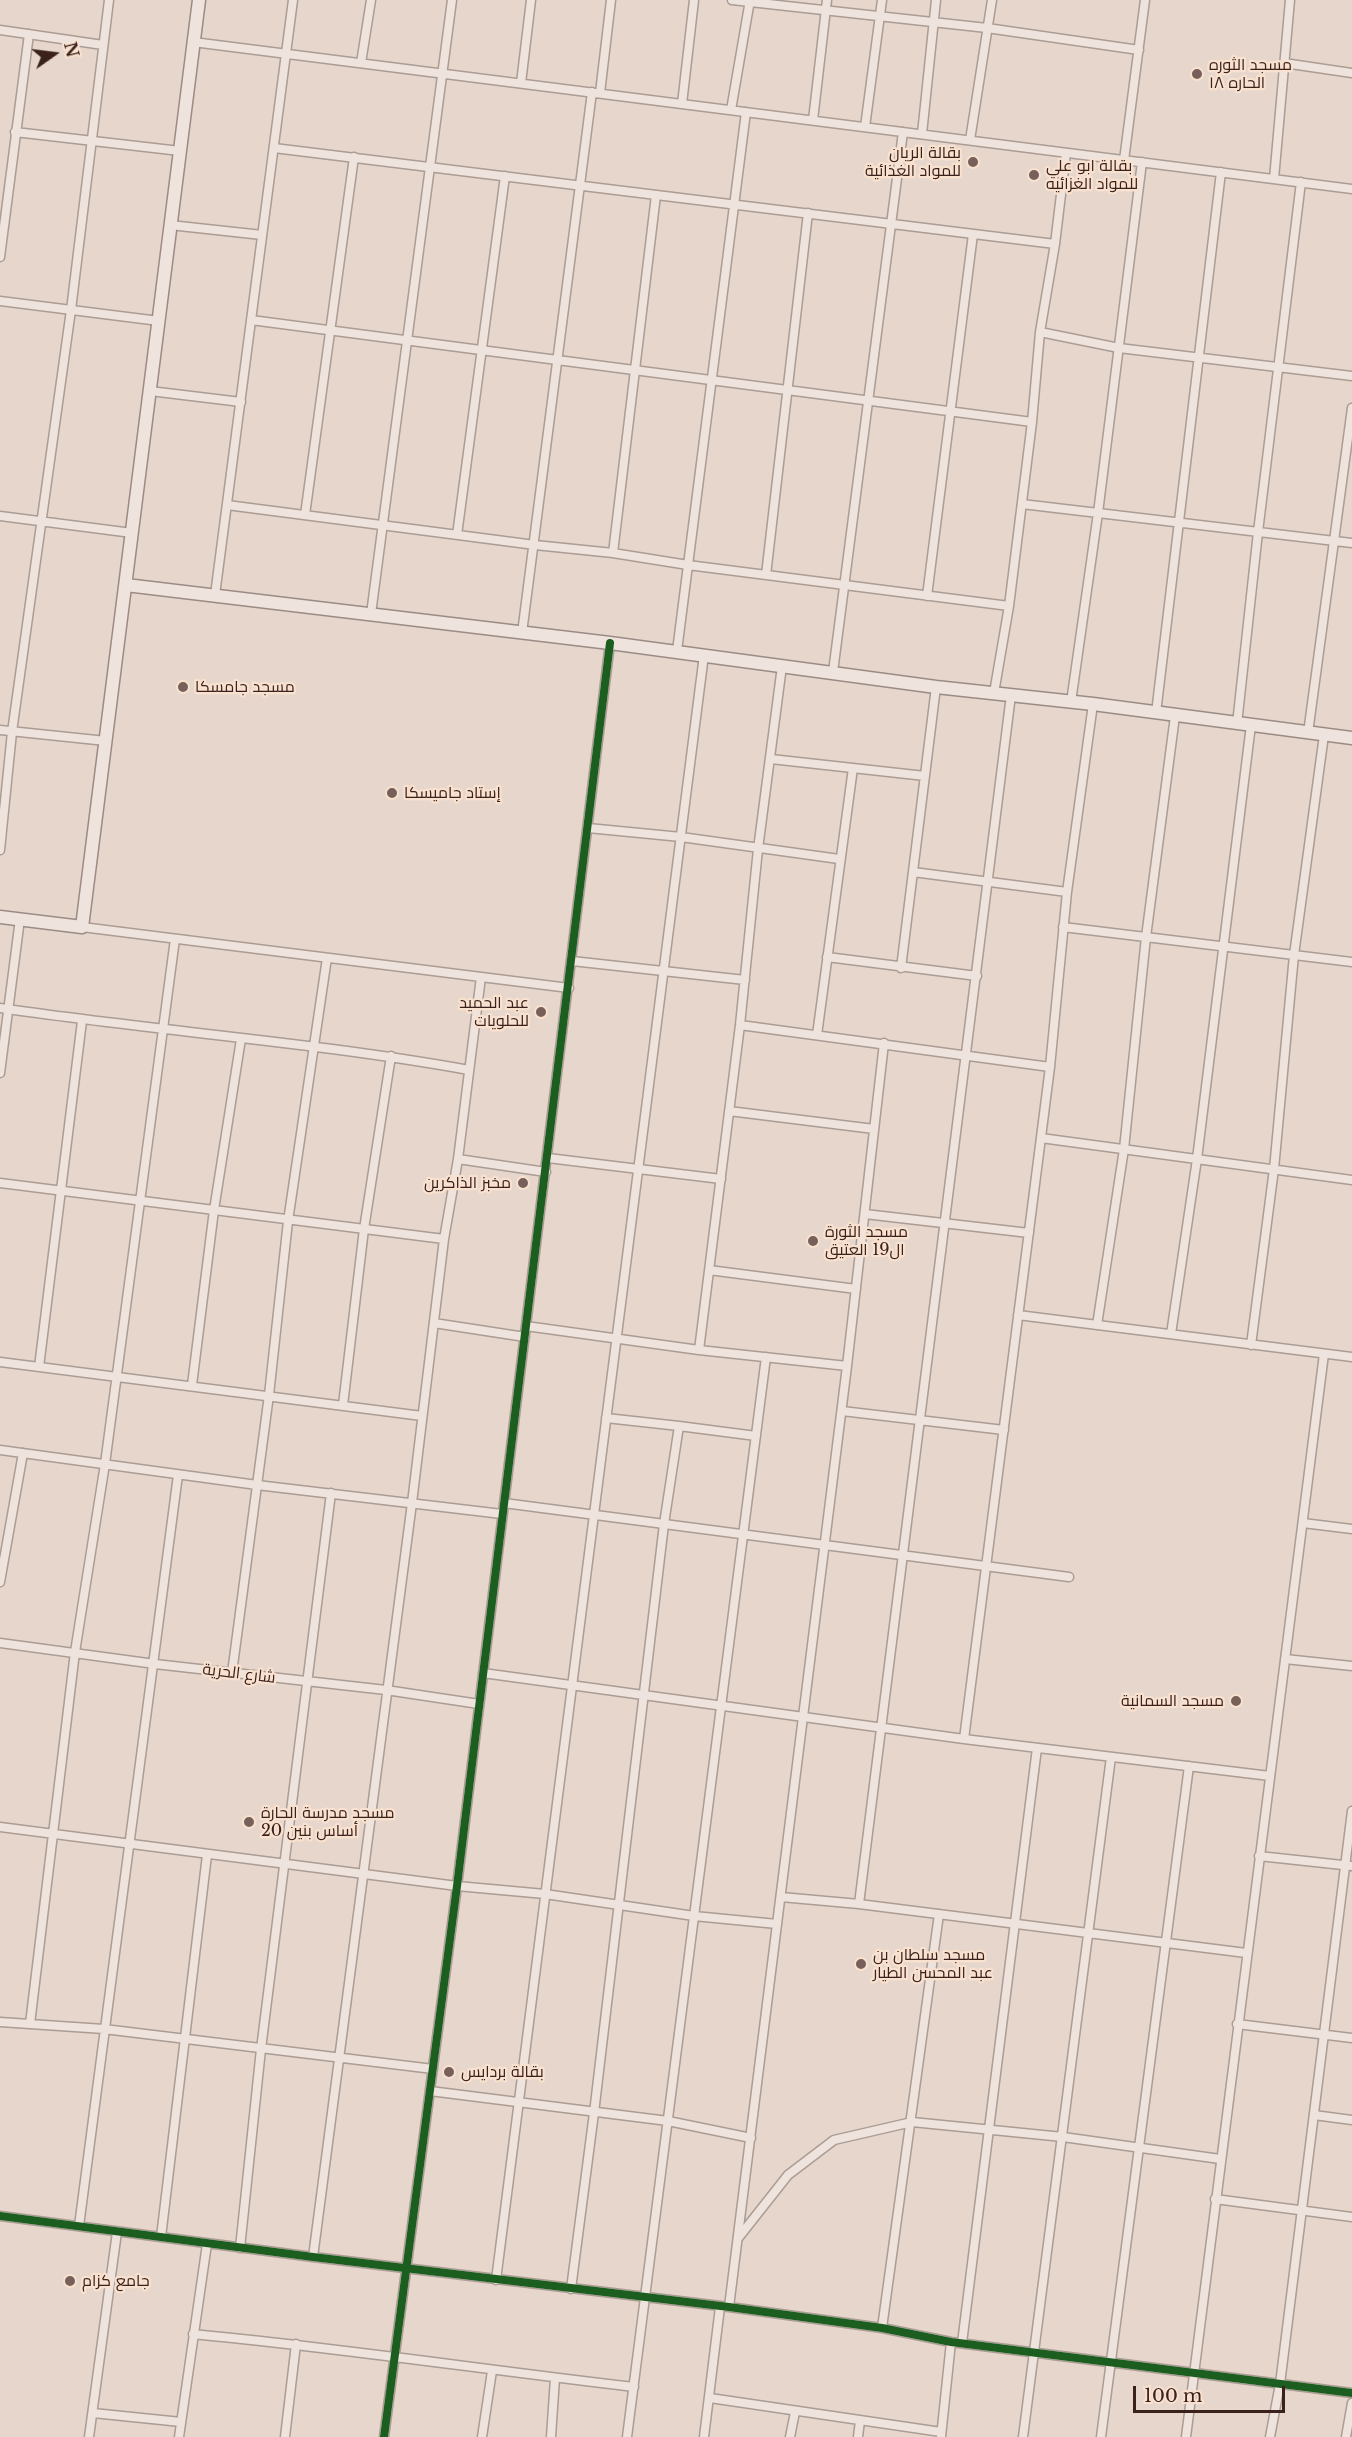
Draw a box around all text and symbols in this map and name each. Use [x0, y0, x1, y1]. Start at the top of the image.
north arrow [24, 24, 84, 84]
text: N [60, 40, 83, 59]
place label: مسجد الثوره الحاره ١٨ [1209, 55, 1292, 93]
marker: مسجد الثوره الحاره ١٨ [1190, 67, 1204, 81]
place label: بقالة الريان للمواد الغذائية [865, 143, 961, 181]
marker: بقالة الريان للمواد الغذائية [966, 155, 980, 169]
place label: بقالة ابو علي للمواد الغزائيه [1046, 156, 1138, 194]
marker: بقالة ابو علي للمواد الغزائيه [1027, 168, 1041, 182]
place label: مسجد جامسكا [195, 677, 295, 697]
marker: مسجد جامسكا [176, 680, 190, 694]
place label: إستاد جاميسكا [404, 783, 501, 803]
marker: إستاد جاميسكا [385, 786, 399, 800]
place label: عبد الحميد للحلويات [459, 993, 529, 1031]
marker: عبد الحميد للحلويات [534, 1005, 548, 1019]
place label: مخبز الذاكرين [424, 1173, 511, 1193]
marker: مخبز الذاكرين [516, 1176, 530, 1190]
place label: مسجد الثورة ال19 العتيق [825, 1222, 908, 1260]
marker: مسجد الثورة ال19 العتيق [806, 1234, 820, 1248]
street label: شارع الحرية [201, 1660, 277, 1688]
place label: مسجد السمانية [1121, 1691, 1224, 1711]
marker: مسجد السمانية [1229, 1694, 1243, 1708]
place label: مسجد مدرسة الحارة 20 أساس بنين [261, 1803, 395, 1841]
marker: مسجد مدرسة الحارة 20 أساس بنين [242, 1815, 256, 1829]
place label: مسجد سلطان بن عبد المحسن الطيار [873, 1945, 993, 1983]
marker: مسجد سلطان بن عبد المحسن الطيار [854, 1957, 868, 1971]
place label: بقالة بردايس [461, 2062, 544, 2082]
marker: بقالة بردايس [442, 2065, 456, 2079]
place label: جامع كزام [82, 2271, 150, 2291]
marker: جامع كزام [63, 2274, 77, 2288]
scale bar [1136, 2374, 1288, 2412]
text: 100 m [1144, 2385, 1202, 2407]

